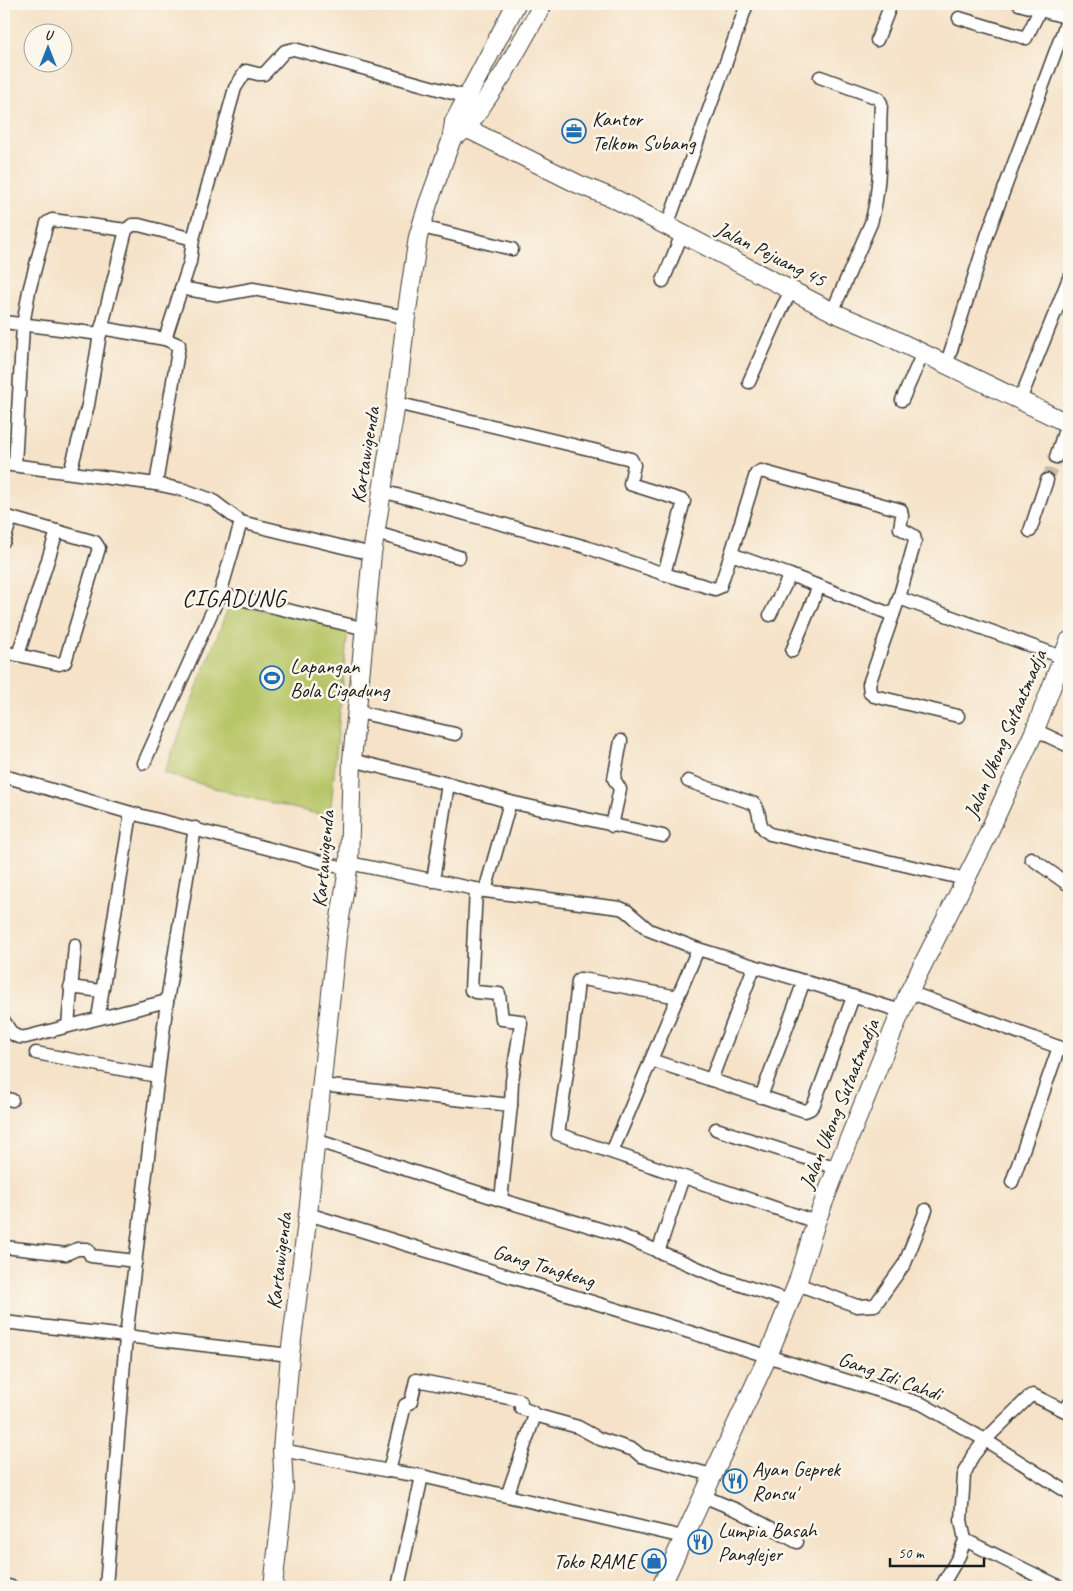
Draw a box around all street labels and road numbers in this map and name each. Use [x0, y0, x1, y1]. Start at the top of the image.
street label: Jalan Pejuang 45 [711, 215, 832, 293]
street label: Kartawigenda [345, 404, 386, 505]
street label: Jalan Ukong Sutaatmadja [957, 644, 1053, 823]
street label: Kartawigenda [306, 808, 340, 908]
street label: Jalan Ukong Sutaatmadja [793, 1014, 885, 1194]
street label: Kartawigenda [260, 1210, 298, 1311]
street label: Gang Tongkeng [490, 1238, 600, 1294]
street label: Gang Idi Cahdi [835, 1345, 948, 1408]

